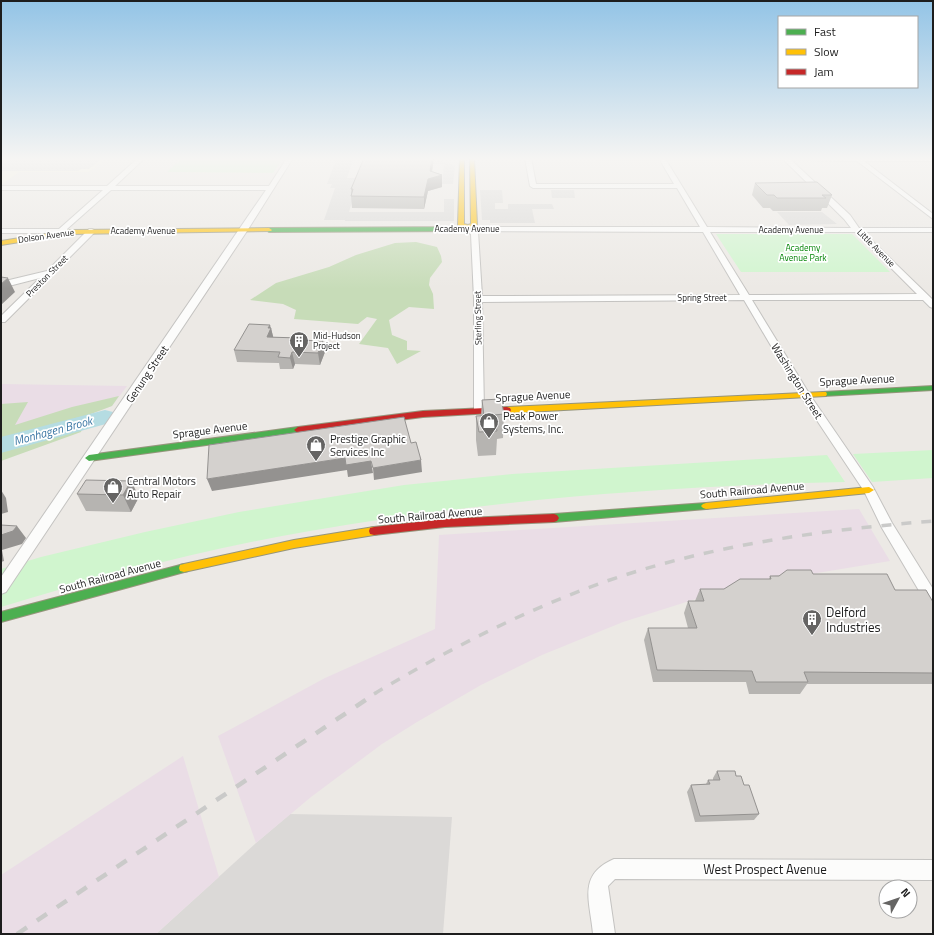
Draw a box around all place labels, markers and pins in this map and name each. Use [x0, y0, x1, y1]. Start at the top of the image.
place label: Mid-Hudson Project [313, 329, 361, 352]
building icon: Mid-Hudson Project [288, 330, 310, 358]
place label: Peak Power Systems, Inc. [503, 408, 564, 437]
shop icon: Peak Power Systems, Inc. [478, 411, 500, 439]
place label: Prestige Graphic Services Inc [330, 431, 406, 460]
shop icon: Prestige Graphic Services Inc [305, 434, 327, 462]
place label: Central Motors Auto Repair [127, 473, 196, 502]
shop icon: Central Motors Auto Repair [102, 476, 124, 504]
place label: Delford Industries [826, 602, 881, 637]
building icon: Delford Industries [801, 608, 823, 636]

